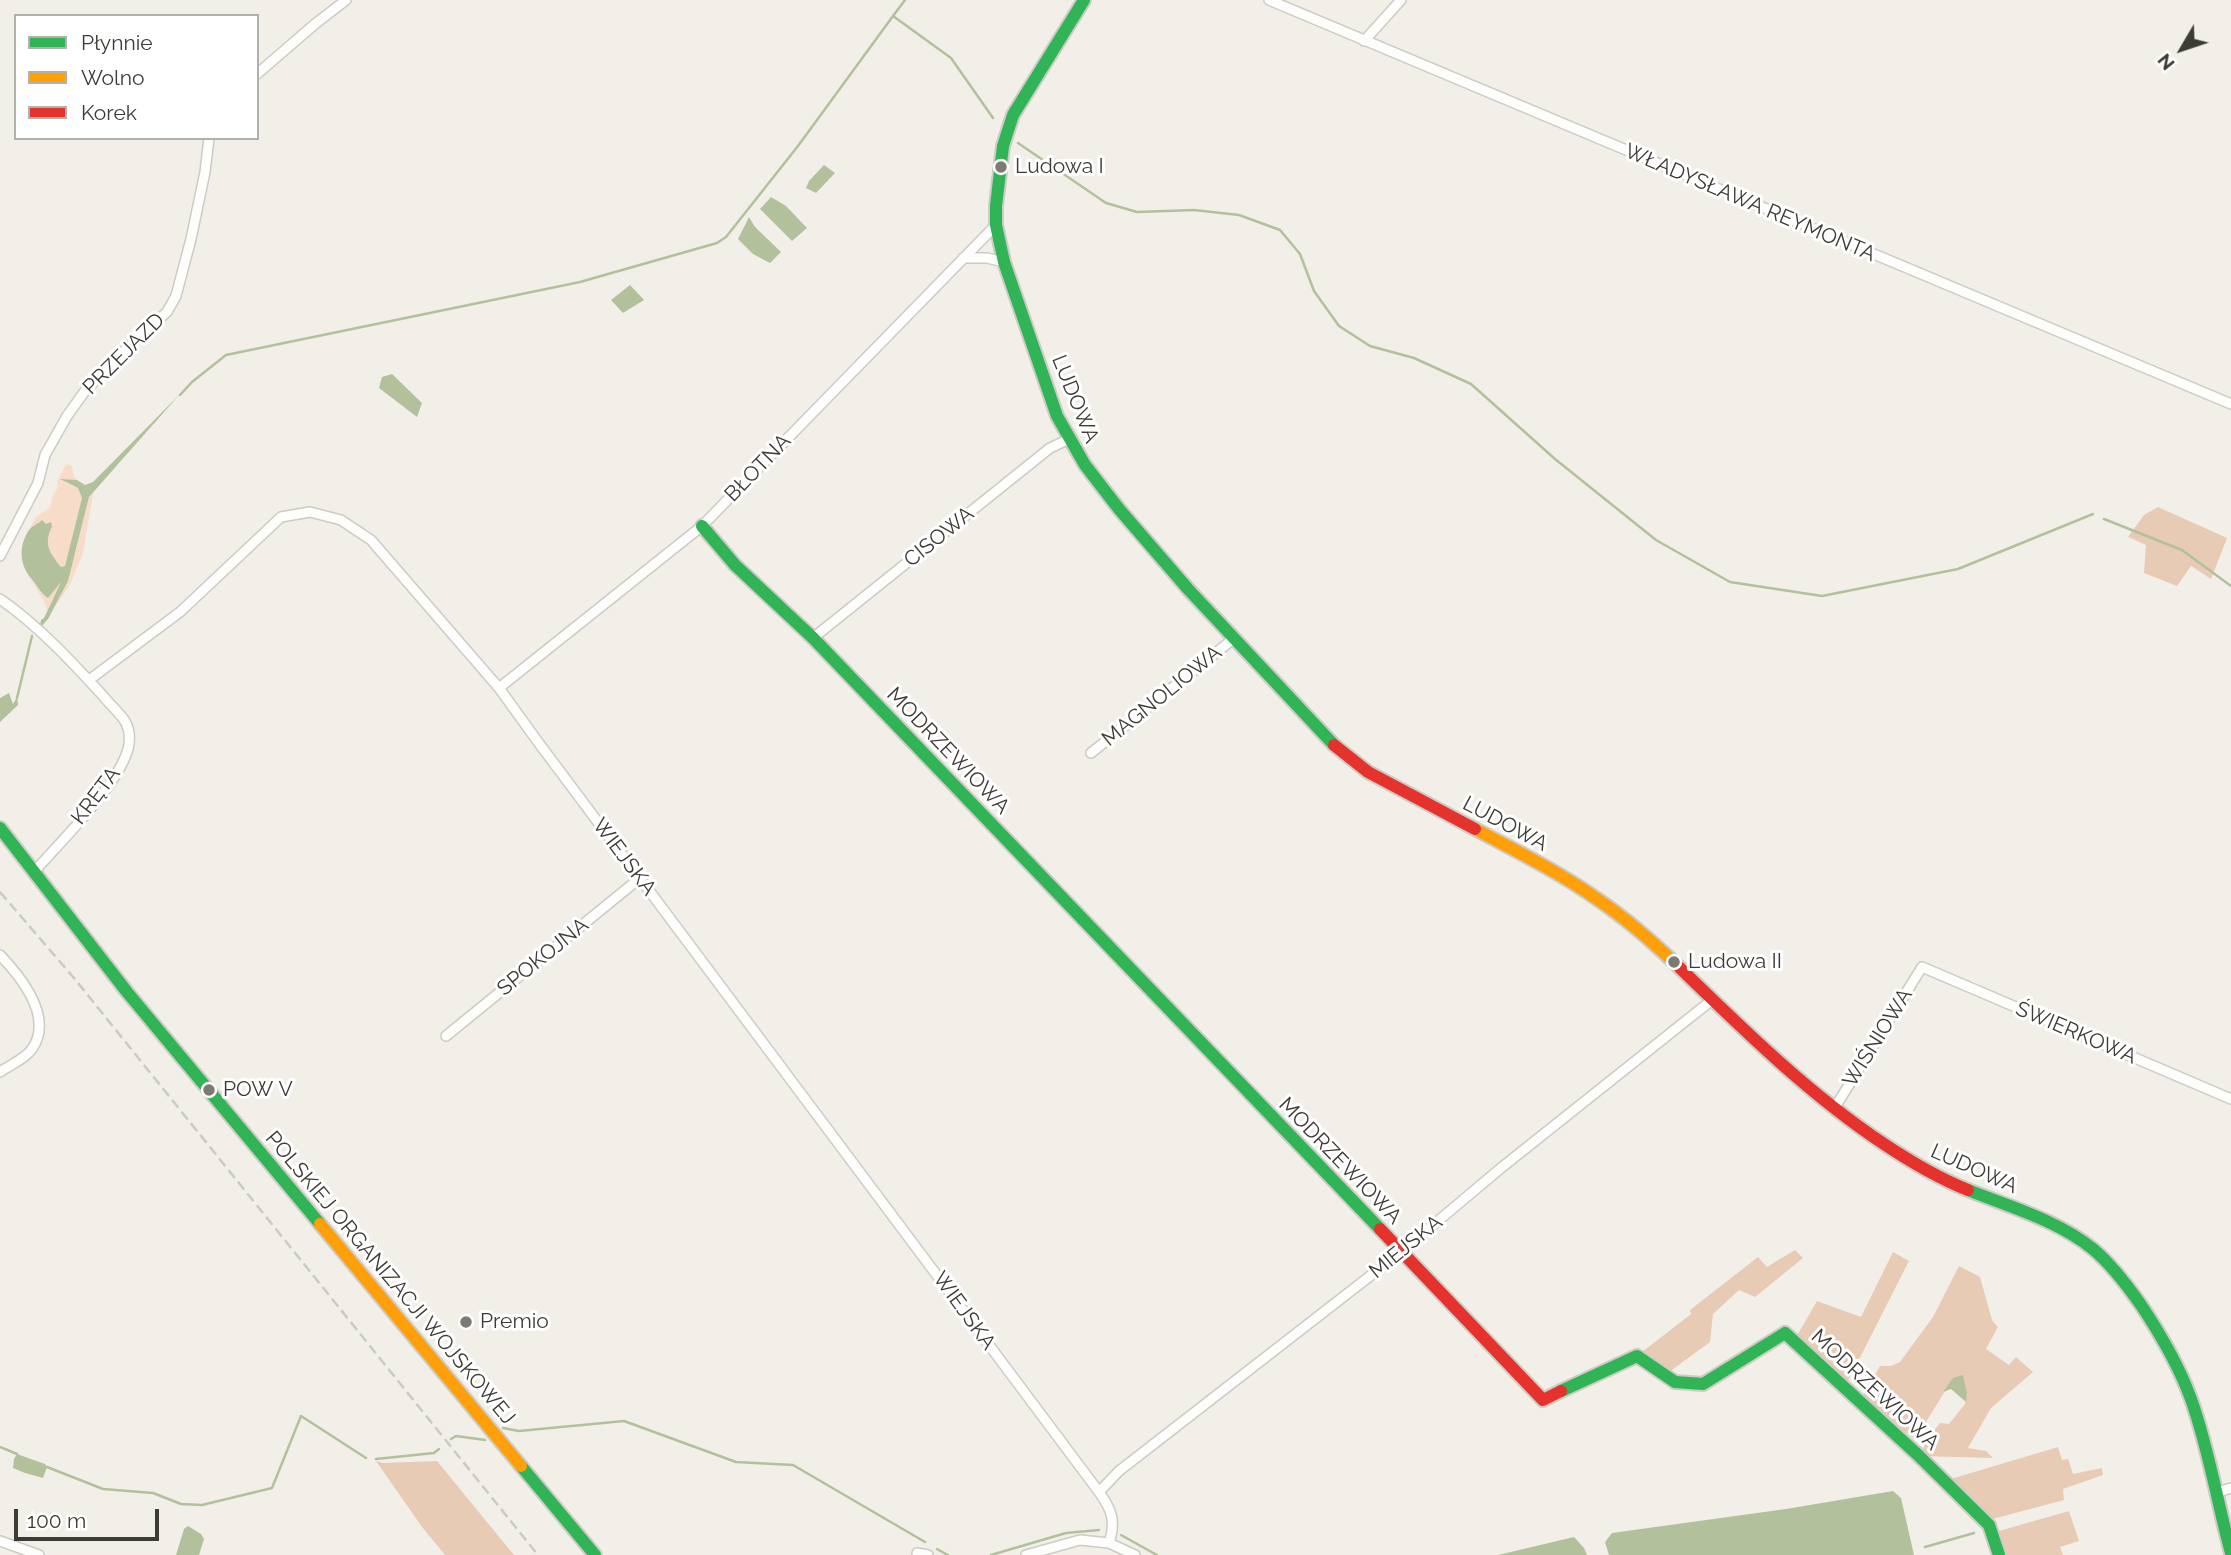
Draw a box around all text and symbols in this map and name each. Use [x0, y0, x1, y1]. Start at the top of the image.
legend [14, 14, 259, 140]
north arrow [2147, 14, 2217, 84]
text: Płynnie [81, 30, 153, 55]
text: N [2153, 50, 2179, 75]
text: Wolno [81, 65, 145, 90]
text: Korek [81, 100, 137, 125]
street label: WŁADYSŁAWA REYMONTA [1621, 139, 1879, 267]
place label: Ludowa I [1015, 154, 1104, 180]
marker: Ludowa I [993, 159, 1009, 175]
street label: PRZEJAZD [78, 308, 170, 400]
street label: LUDOWA [1046, 351, 1104, 447]
street label: BŁOTNA [720, 429, 796, 507]
street label: CISOWA [899, 501, 979, 573]
street label: MAGNOLIOWA [1097, 640, 1227, 752]
street label: MODRZEWIOWA [881, 682, 1015, 820]
street label: KRĘTA [66, 762, 126, 830]
street label: LUDOWA [1458, 791, 1552, 857]
street label: WIEJSKA [587, 813, 661, 901]
street label: SPOKOJNA [492, 913, 594, 1001]
place label: Ludowa II [1688, 949, 1782, 975]
marker: Ludowa II [1666, 954, 1682, 970]
street label: WIŚNIOWA [1838, 984, 1918, 1092]
street label: ŚWIERKOWA [2012, 996, 2140, 1070]
place label: POW V [223, 1077, 293, 1103]
marker: POW V [201, 1082, 217, 1098]
street label: MODRZEWIOWA [1273, 1092, 1407, 1230]
street label: POLSKIEJ ORGANIZACJI WOJSKOWEJ [260, 1126, 520, 1430]
street label: LUDOWA [1927, 1139, 2021, 1199]
street label: MIEJSKA [1364, 1210, 1448, 1284]
street label: WIEJSKA [927, 1267, 1001, 1355]
place label: Premio [480, 1309, 549, 1335]
marker: Premio [458, 1314, 474, 1330]
street label: MODRZEWIOWA [1806, 1324, 1944, 1456]
scale bar [18, 1496, 163, 1540]
text: 100 m [27, 1508, 86, 1533]

